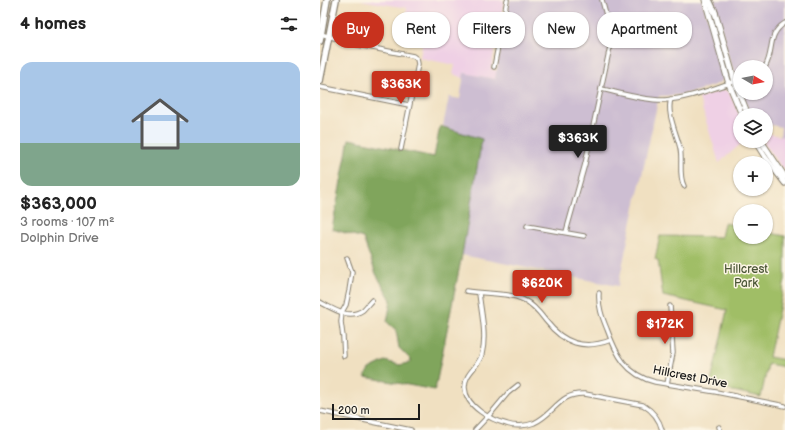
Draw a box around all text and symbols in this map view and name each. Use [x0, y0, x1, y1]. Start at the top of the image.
chip: Buy [332, 12, 384, 48]
chip: Rent [392, 12, 450, 48]
chip: Filters [458, 12, 525, 48]
chip: New [533, 12, 589, 48]
chip: Apartment [597, 12, 692, 48]
icon: filters [278, 13, 300, 35]
text: 4 homes [20, 14, 86, 34]
north arrow [733, 60, 773, 100]
map controls [733, 60, 773, 244]
pin: $363K [373, 71, 429, 105]
text: $363K [381, 76, 421, 92]
icon: home [124, 88, 196, 160]
button: layers [733, 108, 773, 148]
pin: $363K [550, 125, 606, 159]
text: $363K [558, 130, 598, 146]
button: + [733, 156, 773, 196]
text: $363,000 [20, 194, 97, 214]
button: − [733, 204, 773, 244]
text: 3 rooms · 107 m² [20, 214, 115, 230]
text: Dolphin Drive [20, 230, 99, 246]
park label: Hillcrest Park [724, 262, 768, 291]
pin: $620K [514, 270, 570, 304]
text: $620K [522, 275, 562, 291]
pin: $172K [637, 311, 693, 345]
text: $172K [646, 316, 684, 332]
street label: Hillcrest Drive [651, 362, 729, 392]
scale bar [332, 402, 420, 421]
text: 200 m [338, 404, 370, 417]

